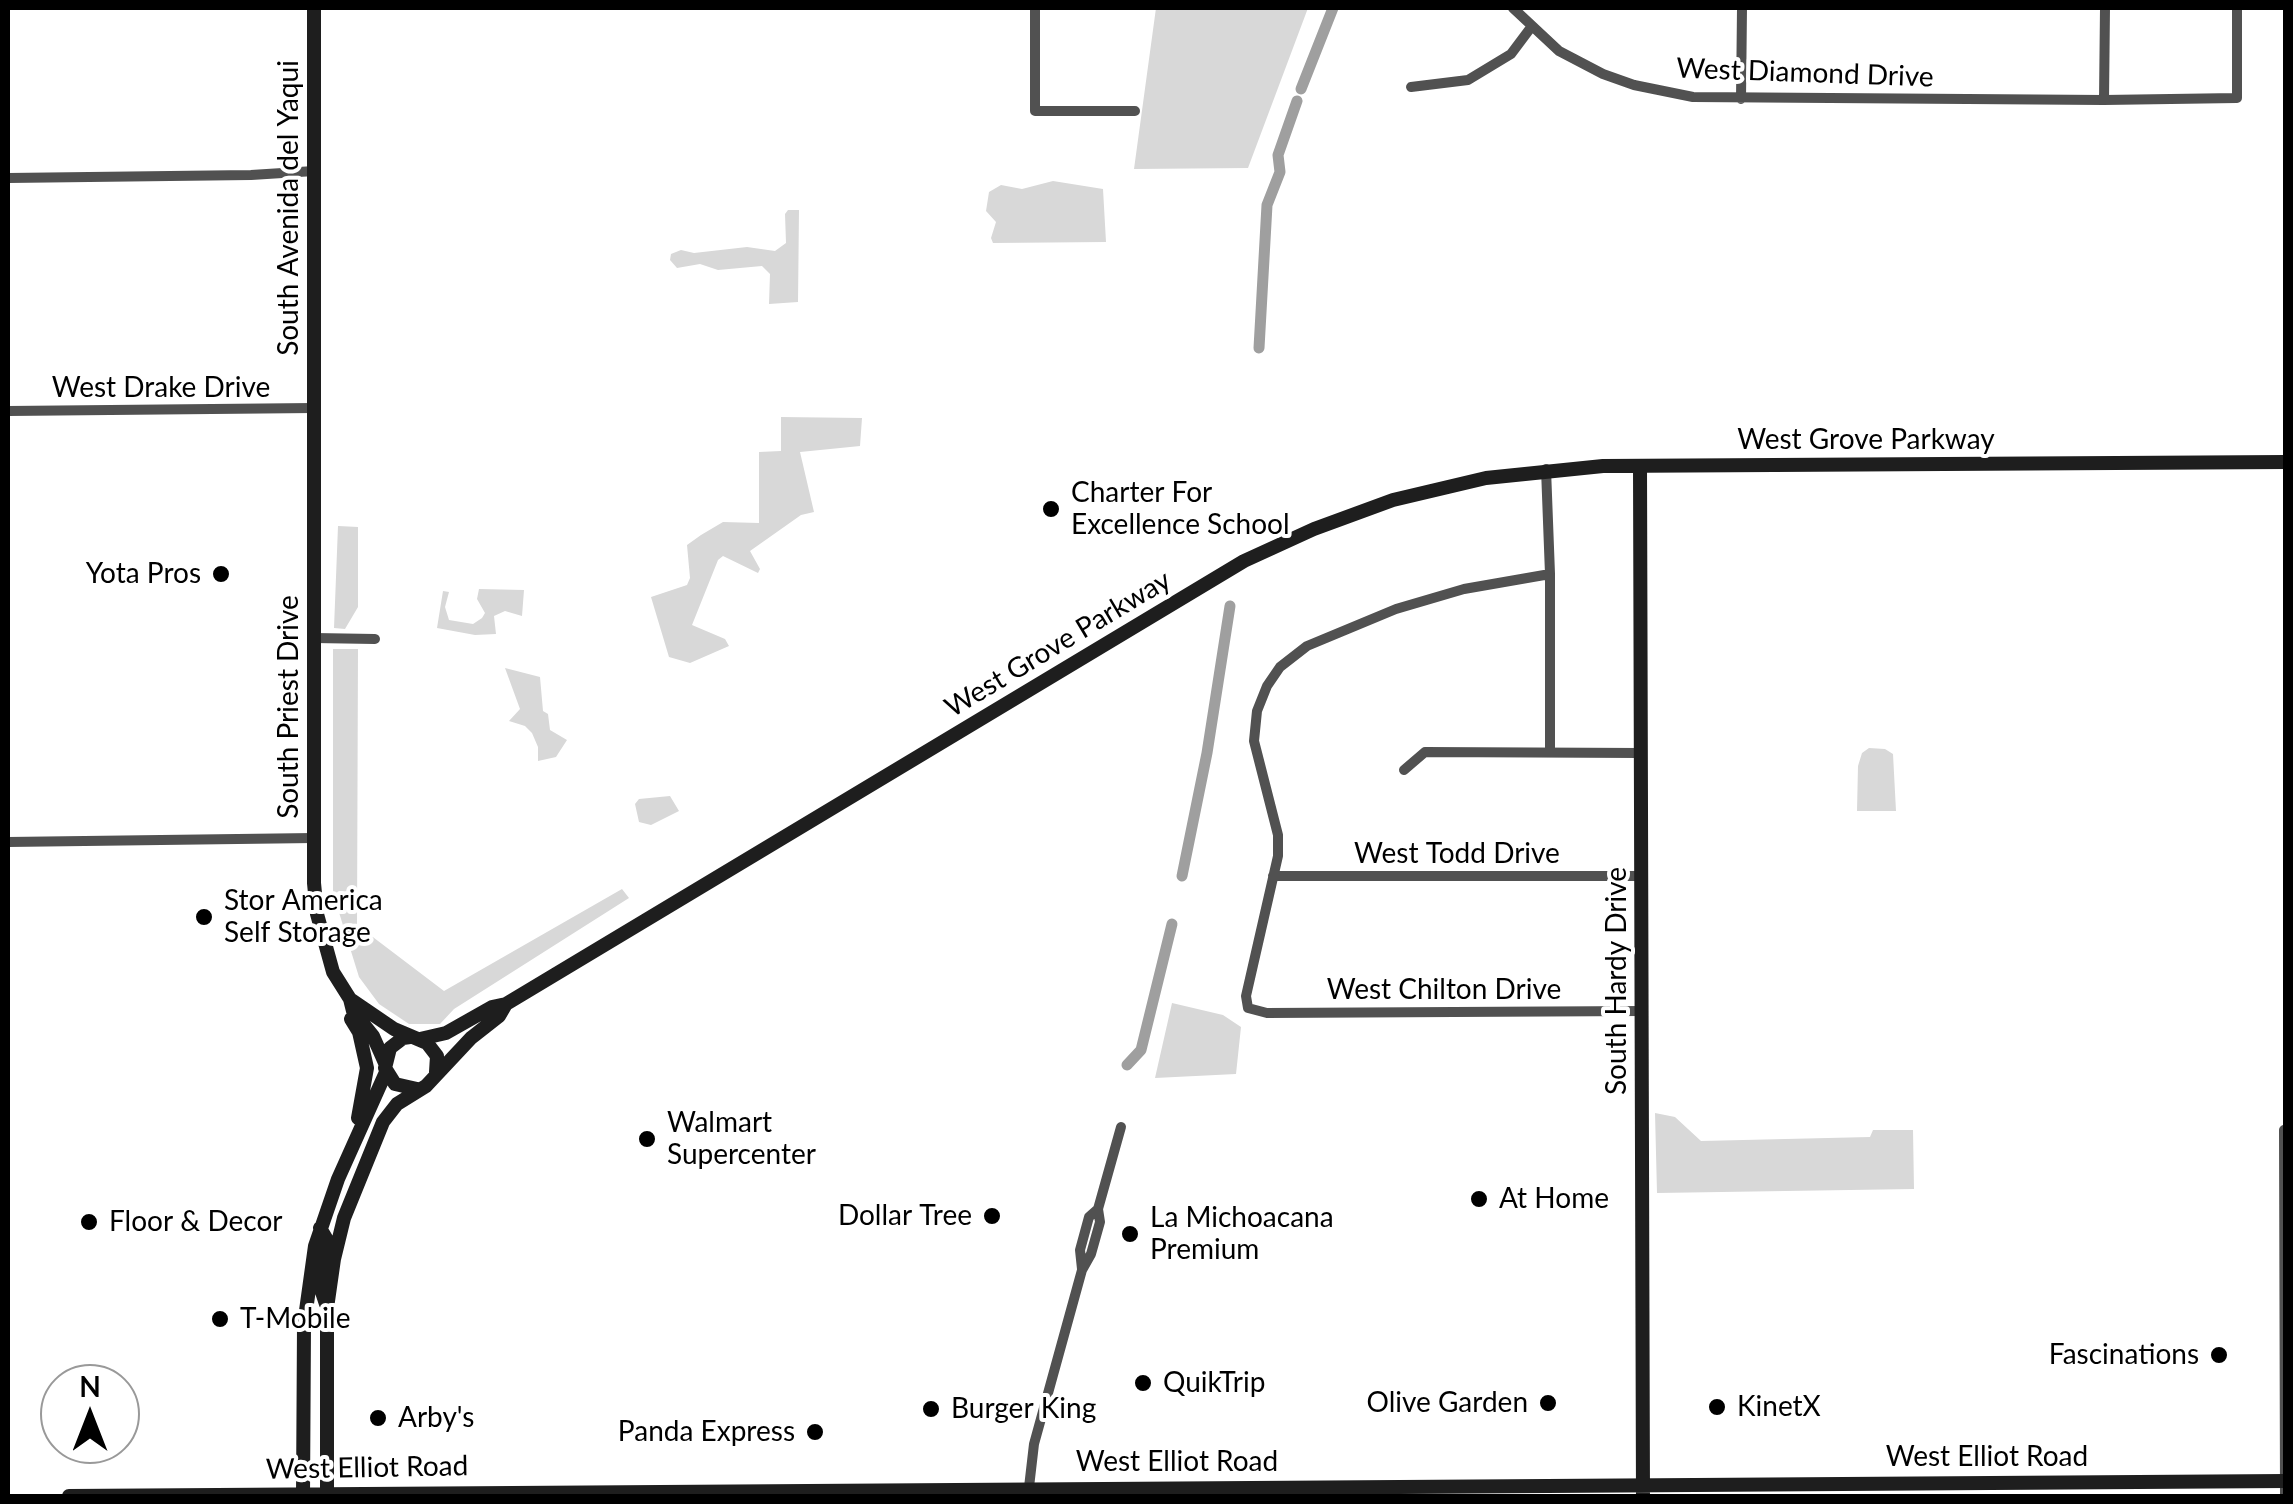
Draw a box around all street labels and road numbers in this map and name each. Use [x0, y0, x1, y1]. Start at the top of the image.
street label: West Diamond Drive [1676, 52, 1934, 94]
street label: South Avenida del Yaqui [272, 60, 306, 356]
street label: West Drake Drive [52, 371, 270, 405]
street label: West Grove Parkway [1737, 423, 1995, 457]
street label: West Grove Parkway [939, 563, 1177, 725]
street label: South Priest Drive [272, 595, 306, 819]
street label: West Todd Drive [1354, 837, 1560, 871]
street label: South Hardy Drive [1600, 867, 1634, 1095]
street label: West Chilton Drive [1327, 973, 1561, 1007]
street label: West Elliot Road [1886, 1440, 2088, 1474]
street label: West Elliot Road [1076, 1445, 1278, 1479]
street label: West Elliot Road [266, 1449, 468, 1487]

